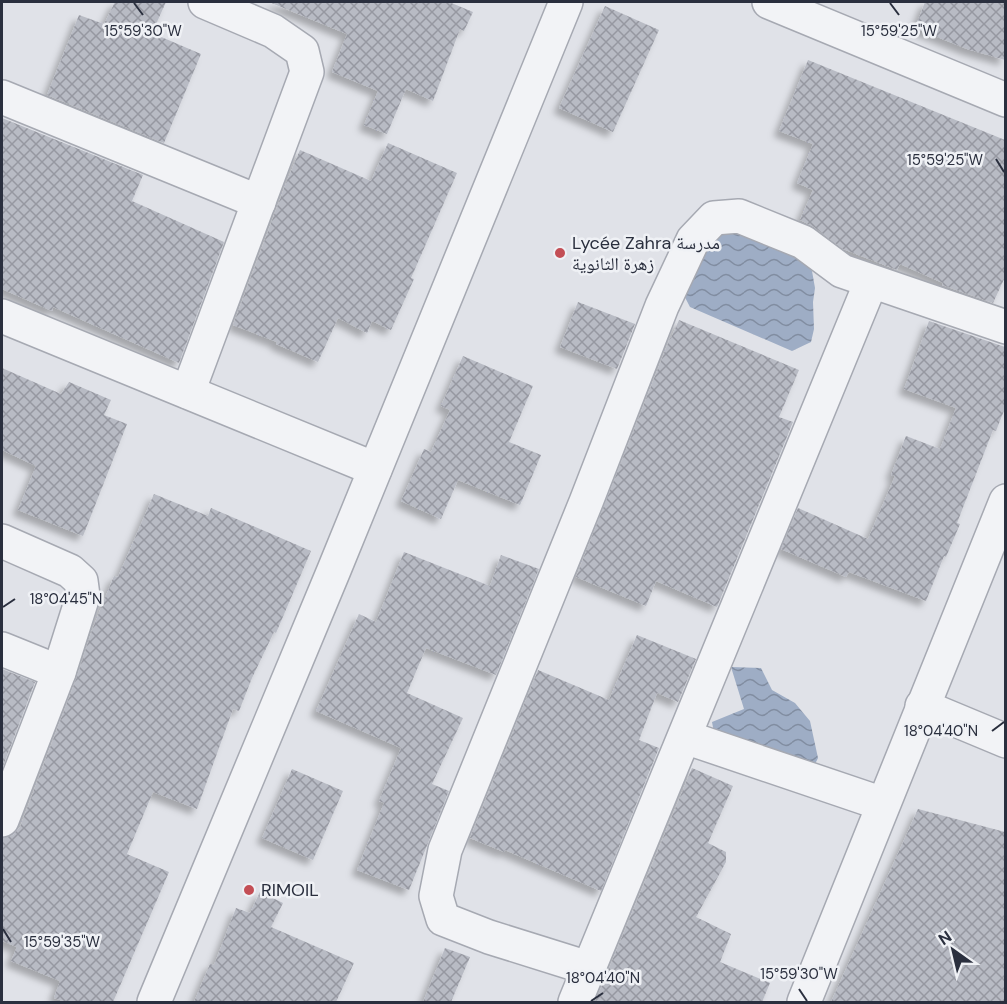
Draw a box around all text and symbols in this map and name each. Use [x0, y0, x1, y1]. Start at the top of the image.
text: 15°59'30"W [104, 21, 182, 41]
text: 15°59'25"W [861, 21, 937, 41]
text: 15°59'25"W [907, 150, 983, 170]
place label: Lycée Zahra مدرسة زهرة الثانوية [572, 231, 720, 276]
marker: Lycée Zahra مدرسة زهرة الثانوية [553, 246, 567, 260]
text: 18°04'45"N [30, 589, 102, 609]
text: 18°04'40"N [904, 721, 978, 741]
place label: RIMOIL [261, 878, 319, 902]
marker: RIMOIL [242, 883, 256, 897]
north arrow [923, 920, 983, 980]
text: N [934, 926, 956, 950]
text: 15°59'35"W [24, 932, 101, 952]
text: 15°59'30"W [760, 964, 838, 984]
text: 18°04'40"N [566, 968, 640, 988]

